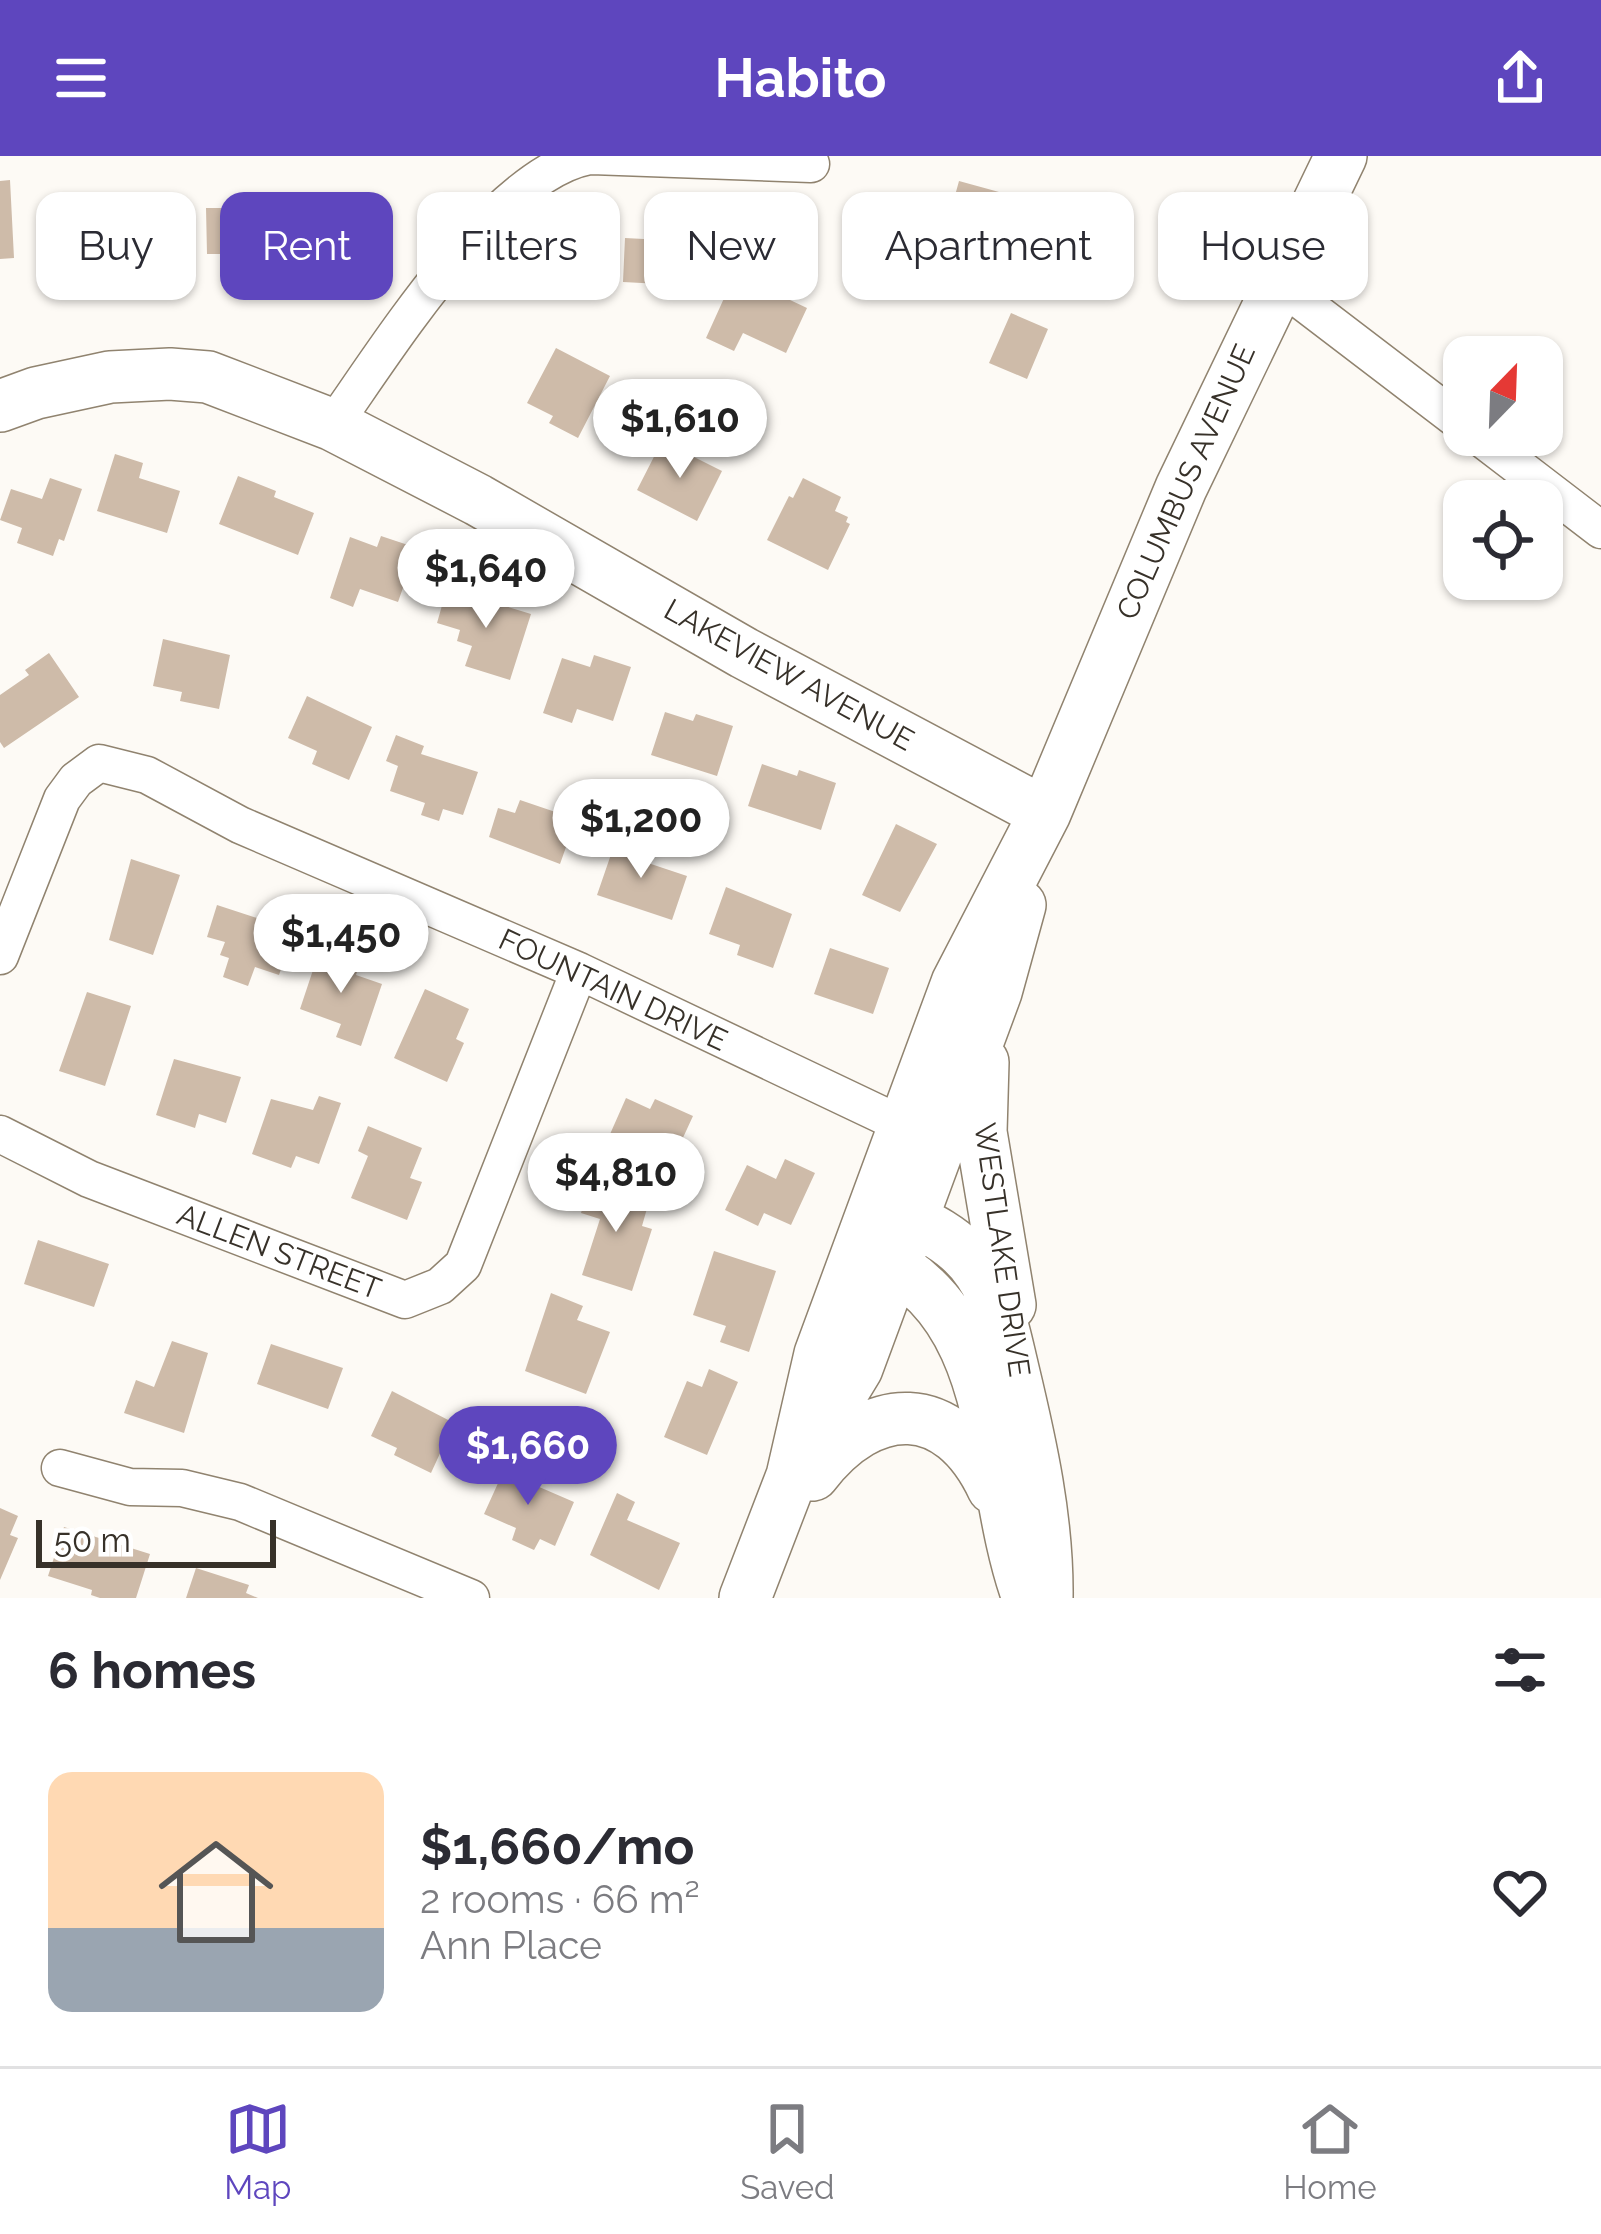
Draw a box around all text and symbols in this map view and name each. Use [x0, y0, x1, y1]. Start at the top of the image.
icon: menu [48, 45, 114, 111]
icon: share [1487, 45, 1553, 111]
text: Habito [715, 46, 887, 110]
chip: Buy [36, 192, 196, 300]
chip: Rent [220, 192, 393, 300]
chip: Filters [417, 192, 620, 300]
chip: New [644, 192, 818, 300]
chip: Apartment [842, 192, 1134, 300]
chip: House [1158, 192, 1368, 300]
north arrow [1443, 336, 1563, 456]
map controls [1443, 336, 1563, 600]
street label: COLUMBUS AVENUE [1109, 339, 1262, 625]
pin: $1,610 [582, 379, 778, 481]
text: $1,610 [620, 395, 740, 441]
button: locate [1443, 480, 1563, 600]
pin: $1,640 [388, 529, 584, 631]
text: $1,640 [425, 545, 547, 591]
street label: LAKEVIEW AVENUE [658, 591, 920, 758]
pin: $1,200 [543, 779, 739, 881]
text: $1,200 [580, 795, 702, 841]
pin: $1,450 [243, 894, 439, 996]
text: $1,450 [281, 910, 401, 956]
street label: FOUNTAIN DRIVE [494, 921, 733, 1058]
street label: WESTLAKE DRIVE [967, 1121, 1038, 1379]
pin: $4,810 [518, 1133, 714, 1235]
text: $4,810 [555, 1149, 677, 1195]
street label: ALLEN STREET [172, 1197, 386, 1306]
pin: $1,660 [430, 1406, 626, 1508]
text: $1,660 [466, 1422, 590, 1468]
scale bar [36, 1514, 276, 1567]
text: 50 m [54, 1521, 131, 1560]
icon: filters [1487, 1637, 1553, 1703]
text: 6 homes [48, 1640, 256, 1700]
text: $1,660/mo [420, 1816, 694, 1876]
icon: home [144, 1820, 288, 1964]
icon: heart [1487, 1859, 1553, 1925]
text: 2 rooms · 66 m² [420, 1876, 700, 1922]
text: Ann Place [420, 1922, 602, 1968]
tab: Map [224, 2096, 291, 2207]
tab: Saved [740, 2096, 835, 2207]
tab: Home [1283, 2096, 1377, 2207]

